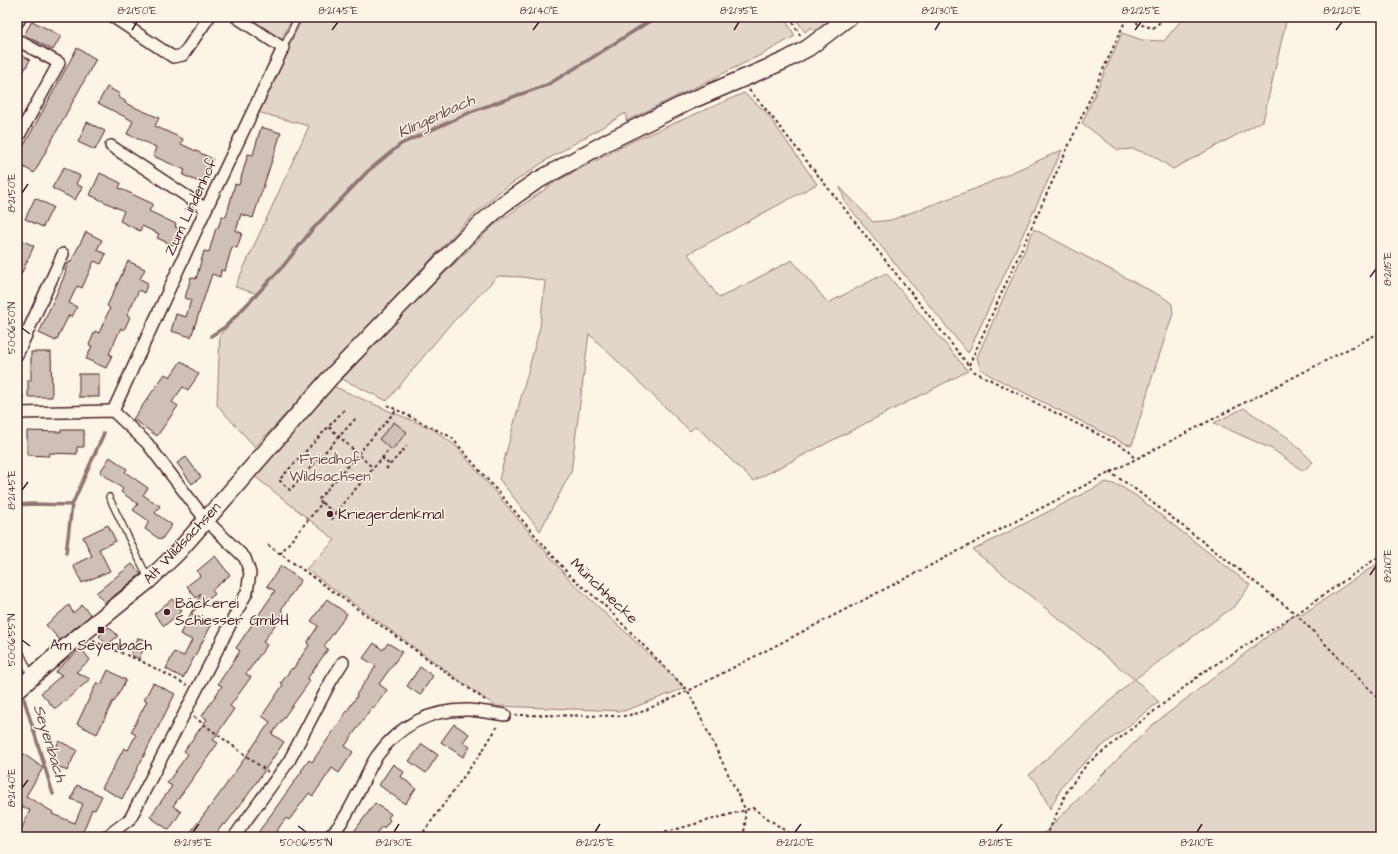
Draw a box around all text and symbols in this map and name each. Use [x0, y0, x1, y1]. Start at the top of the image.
text: 8°21'50"E [118, 4, 157, 18]
text: 8°21'45"E [318, 4, 358, 18]
text: 8°21'40"E [520, 4, 558, 18]
text: 8°21'35"E [720, 4, 758, 18]
text: 8°21'30"E [922, 4, 959, 18]
text: 8°21'25"E [1122, 4, 1160, 18]
text: 8°21'20"E [1323, 4, 1361, 18]
water label: Klingenbach [394, 88, 480, 144]
street label: Zum Lindenhof [159, 155, 223, 259]
text: 8°21'50"E [5, 173, 19, 212]
text: 8°21'15"E [1381, 252, 1395, 286]
text: 50°06'50"N [5, 302, 19, 354]
park label: Friedhof Wildsachsen [289, 449, 371, 487]
text: 8°21'45"E [5, 470, 19, 510]
street label: Alt Wildsachsen [138, 497, 226, 589]
place label: Kriegerdenkmal [338, 504, 444, 526]
marker: Kriegerdenkmal [325, 509, 335, 519]
text: 8°21'10"E [1381, 549, 1395, 583]
street label: Münchhecke [565, 553, 643, 629]
place label: Bäckerei Schiesser GmbH [175, 593, 289, 631]
marker: Bäckerei Schiesser GmbH [162, 607, 172, 617]
text: 50°06'55"N [5, 614, 19, 666]
marker: Am Seyenbach [96, 625, 106, 635]
place label: Am Seyenbach [50, 635, 153, 657]
water label: Seyenbach [27, 702, 72, 786]
text: 8°21'40"E [5, 769, 19, 807]
text: 8°21'35"E [174, 836, 212, 850]
text: 50°06'55"N [280, 836, 332, 850]
text: 8°21'30"E [376, 836, 413, 850]
text: 8°21'25"E [576, 836, 614, 850]
text: 8°21'20"E [776, 836, 814, 850]
text: 8°21'15"E [979, 836, 1013, 850]
text: 8°21'10"E [1180, 836, 1214, 850]

